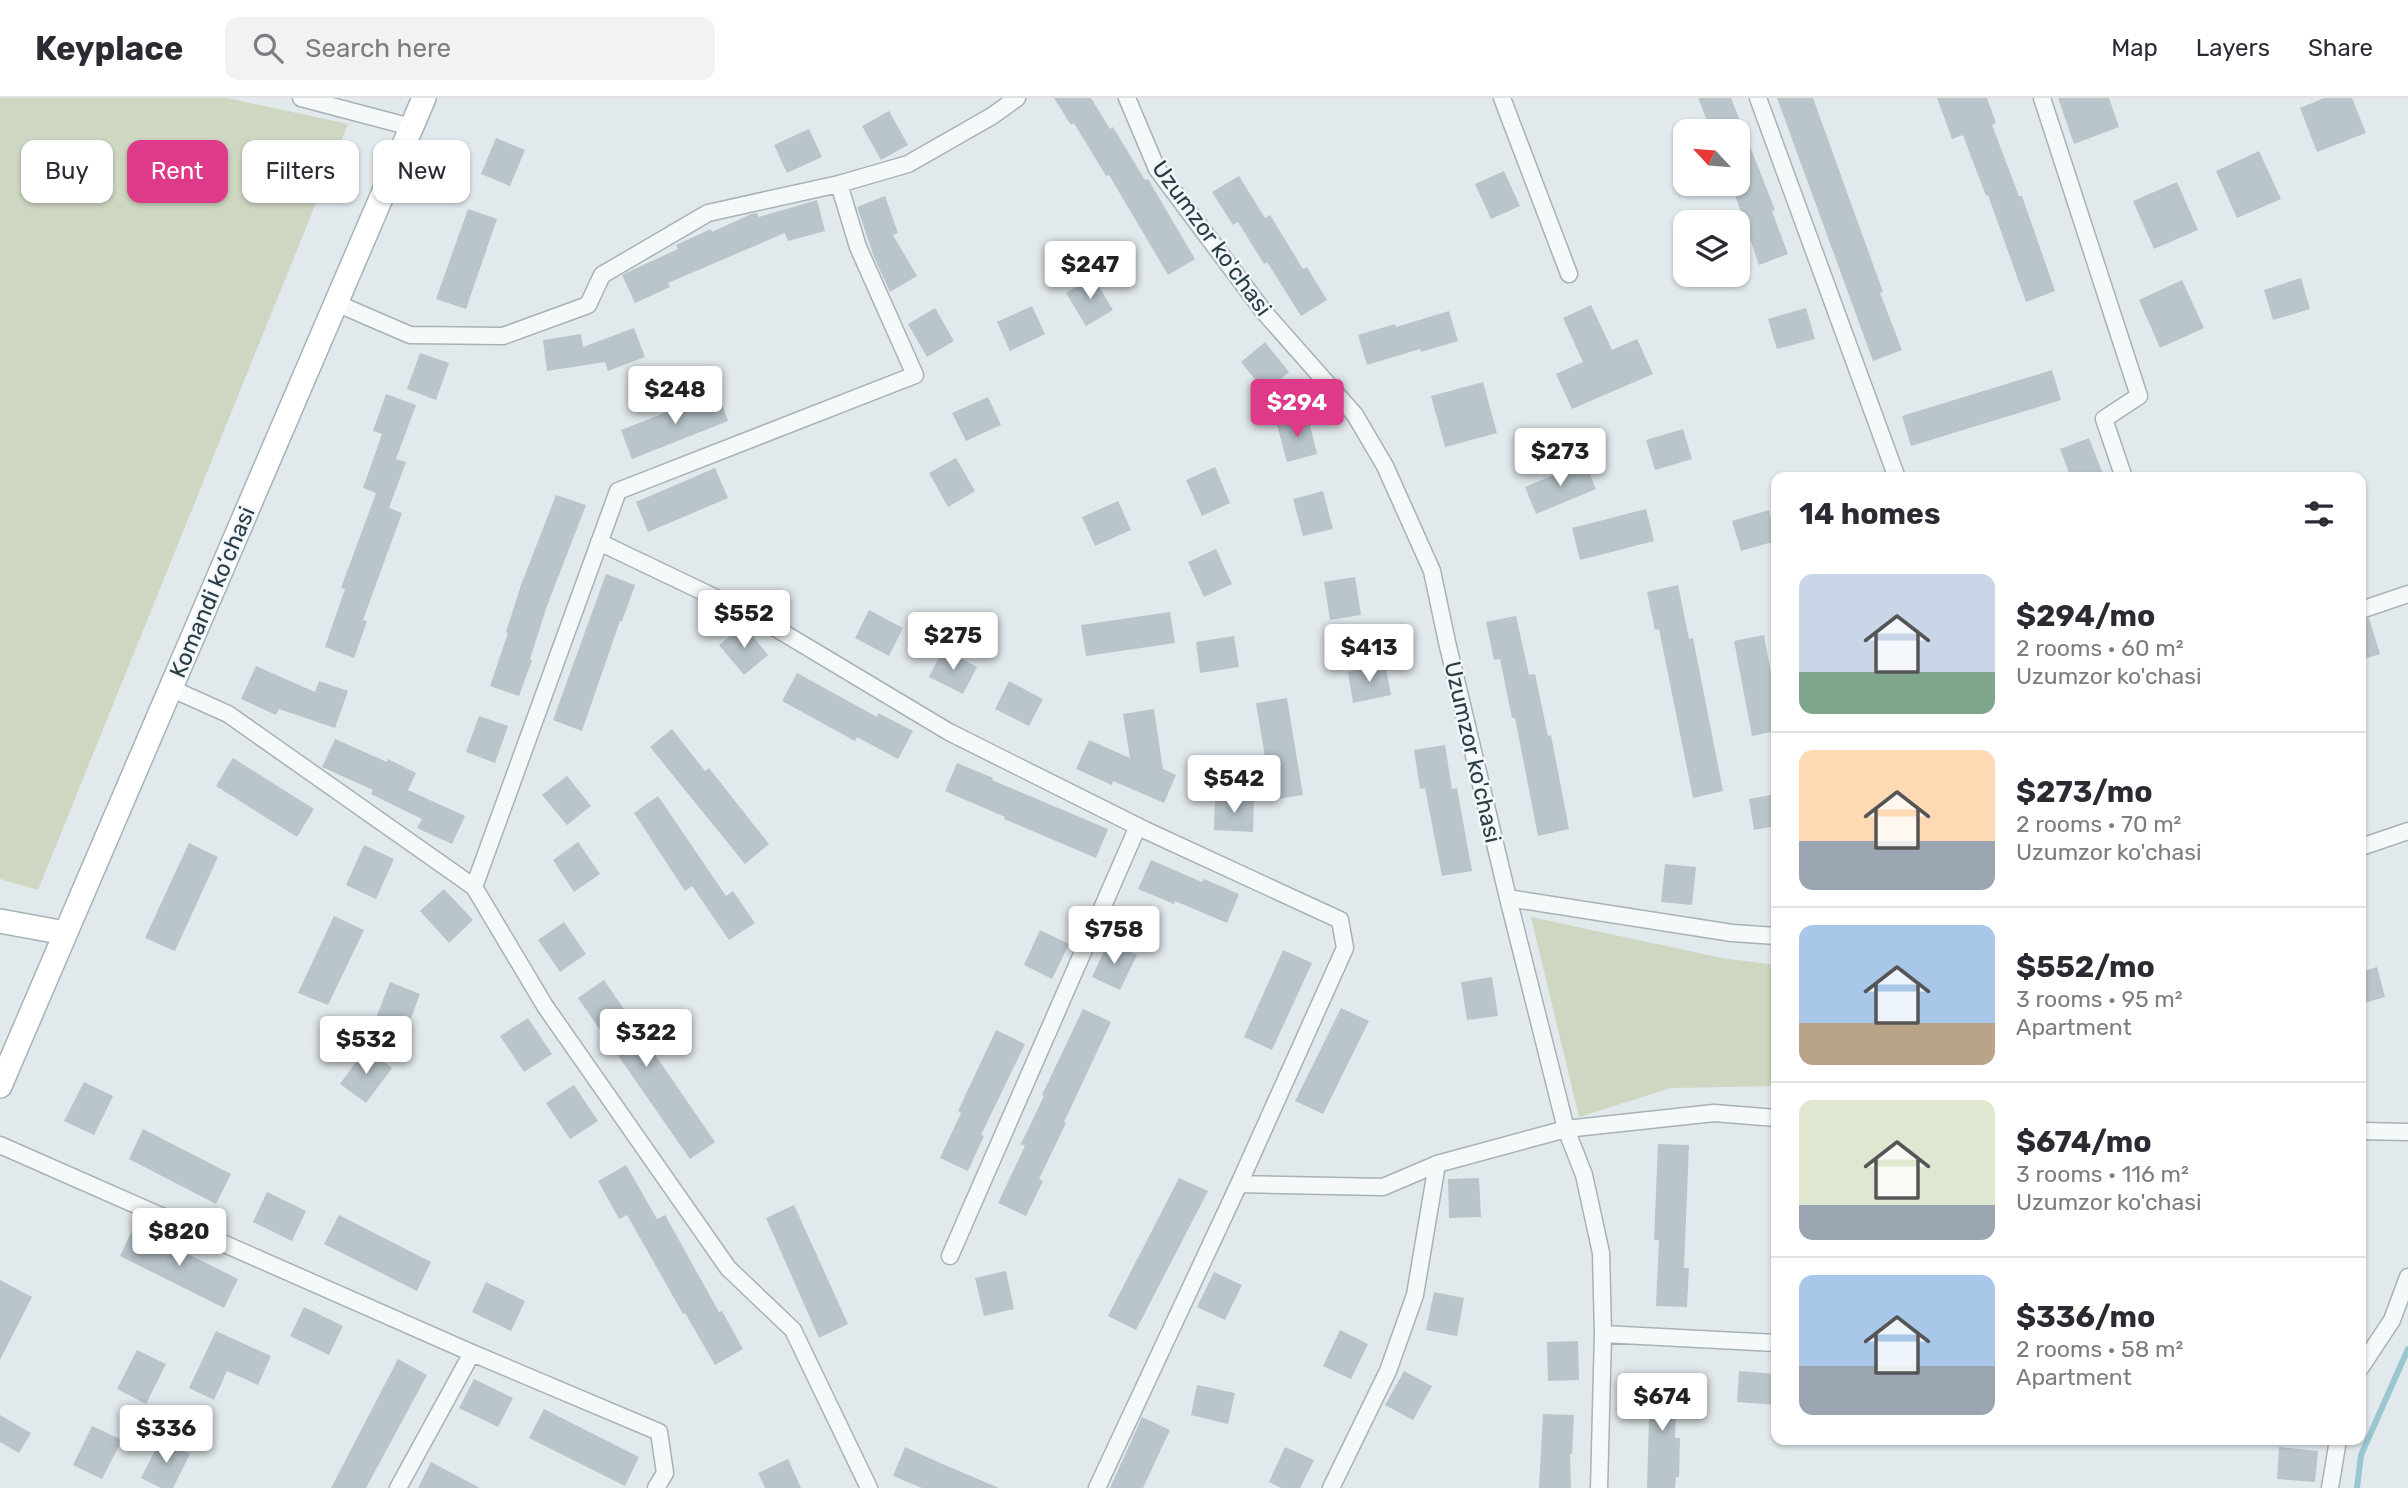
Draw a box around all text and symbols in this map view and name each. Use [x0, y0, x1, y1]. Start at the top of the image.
search box [225, 17, 715, 80]
text: Keyplace [35, 29, 183, 68]
icon: search [249, 29, 287, 67]
text: Search here [305, 33, 451, 64]
text: Map [2111, 34, 2158, 62]
text: Layers [2196, 34, 2270, 62]
text: Share [2308, 34, 2373, 62]
north arrow [1673, 119, 1750, 196]
map controls [1673, 119, 1750, 287]
chip: Buy [21, 140, 113, 203]
chip: Rent [127, 140, 228, 203]
chip: Filters [242, 140, 359, 203]
chip: New [373, 140, 470, 203]
street label: Uzumzor ko'chasi [1146, 155, 1278, 321]
button: layers [1673, 210, 1750, 287]
pin: $247 [1049, 242, 1131, 301]
text: $247 [1061, 250, 1119, 278]
pin: $248 [634, 366, 716, 426]
text: $248 [644, 375, 706, 403]
pin: $294 [1256, 380, 1338, 439]
text: $294 [1267, 388, 1327, 416]
pin: $273 [1519, 428, 1601, 488]
text: $273 [1531, 437, 1589, 465]
icon: filters [2300, 495, 2338, 533]
text: 14 homes [1799, 496, 1941, 532]
street label: Komandi ko‘chasi [163, 502, 261, 682]
pin: $552 [703, 590, 785, 650]
text: $294/mo [2016, 598, 2155, 634]
text: $552 [714, 599, 774, 627]
icon: home [1855, 602, 1939, 686]
pin: $275 [912, 612, 994, 672]
text: $275 [924, 621, 982, 649]
pin: $413 [1328, 624, 1410, 684]
text: $413 [1340, 633, 1398, 661]
text: 2 rooms · 60 m² [2016, 634, 2184, 662]
street label: Uzumzor ko'chasi [1438, 658, 1508, 846]
text: Uzumzor ko'chasi [2016, 662, 2202, 690]
pin: $542 [1193, 756, 1275, 815]
text: $542 [1204, 764, 1264, 792]
text: $273/mo [2016, 774, 2153, 810]
icon: home [1855, 778, 1939, 862]
text: 2 rooms · 70 m² [2016, 810, 2181, 838]
text: Uzumzor ko'chasi [2016, 838, 2202, 866]
pin: $758 [1073, 906, 1155, 966]
text: $758 [1085, 915, 1143, 943]
text: $552/mo [2016, 949, 2155, 985]
icon: home [1855, 953, 1939, 1037]
text: 3 rooms · 95 m² [2016, 985, 2183, 1013]
pin: $322 [605, 1010, 687, 1069]
text: Apartment [2016, 1013, 2132, 1041]
pin: $532 [325, 1016, 407, 1076]
text: $322 [616, 1018, 676, 1046]
text: $532 [336, 1025, 396, 1053]
text: $674/mo [2016, 1124, 2152, 1160]
icon: home [1855, 1128, 1939, 1212]
text: 3 rooms · 116 m² [2016, 1160, 2189, 1188]
text: Uzumzor ko'chasi [2016, 1188, 2202, 1216]
pin: $820 [138, 1208, 220, 1268]
text: $820 [148, 1217, 210, 1245]
text: $336/mo [2016, 1299, 2155, 1335]
icon: home [1855, 1303, 1939, 1387]
text: 2 rooms · 58 m² [2016, 1335, 2183, 1363]
text: Apartment [2016, 1363, 2132, 1391]
pin: $674 [1621, 1374, 1703, 1433]
text: $674 [1633, 1382, 1691, 1410]
pin: $336 [125, 1406, 207, 1465]
text: $336 [136, 1414, 196, 1442]

